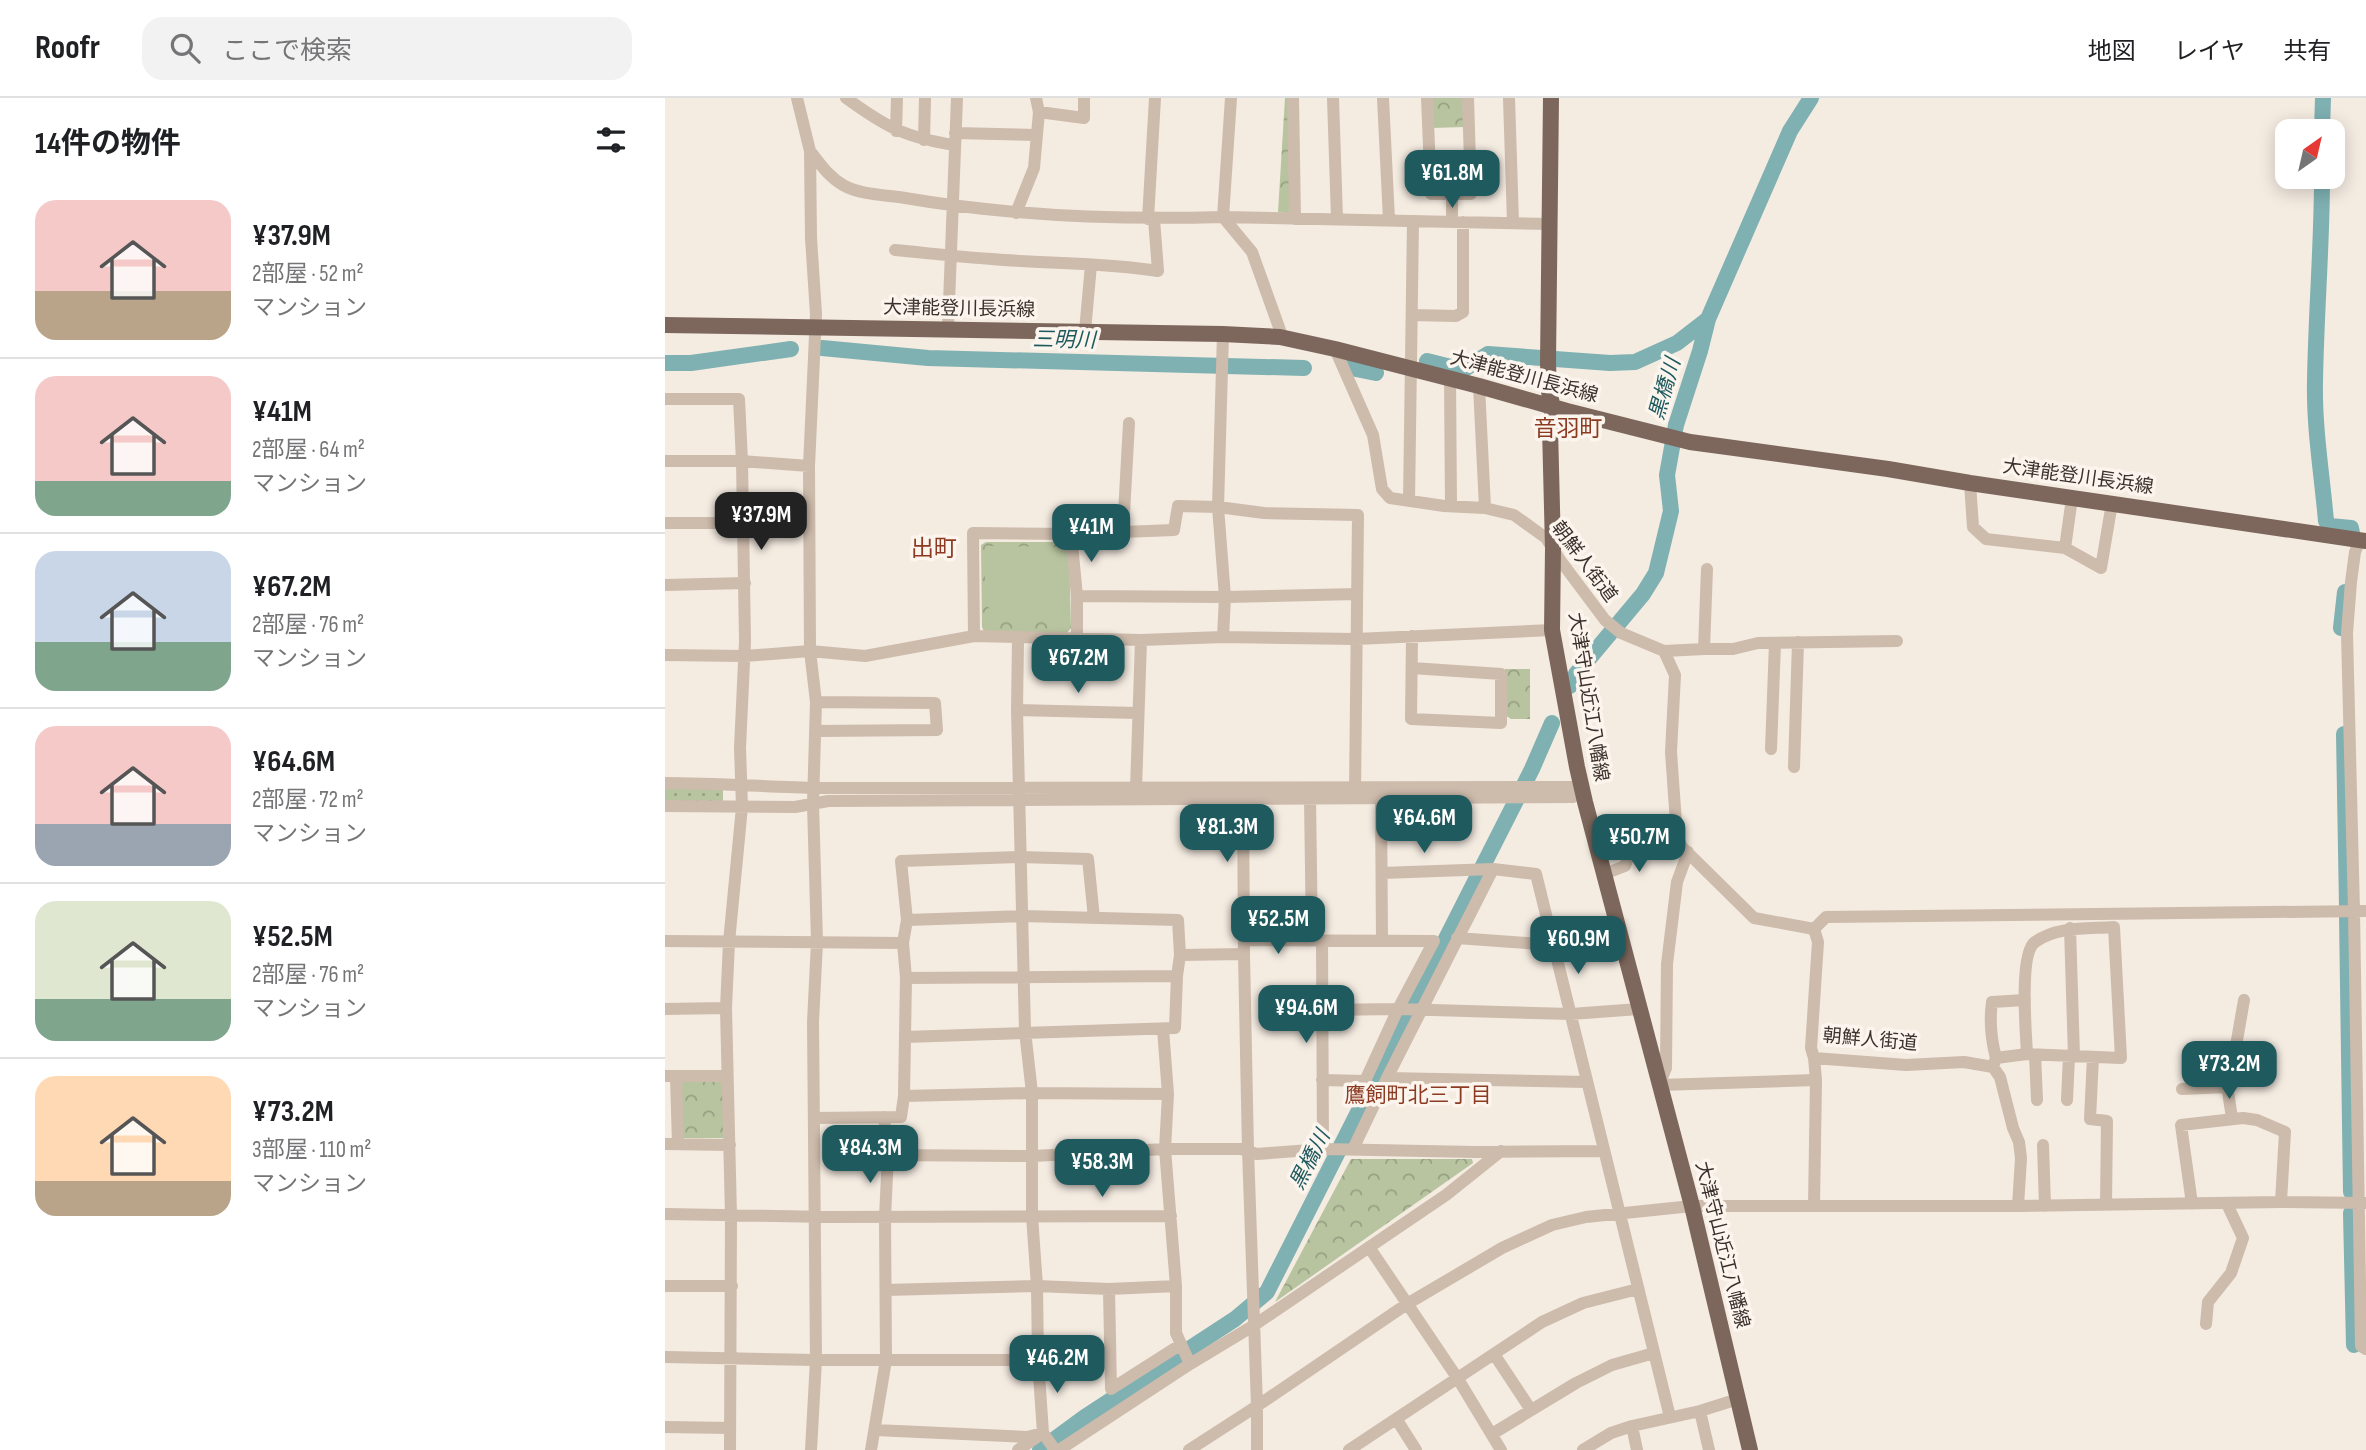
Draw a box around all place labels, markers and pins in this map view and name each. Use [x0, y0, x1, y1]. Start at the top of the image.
pin: ¥61.8M [1395, 150, 1509, 210]
pin: ¥37.9M [704, 492, 818, 552]
pin: ¥41M [1050, 504, 1132, 564]
pin: ¥67.2M [1021, 636, 1135, 695]
pin: ¥64.6M [1367, 796, 1481, 855]
pin: ¥81.3M [1170, 804, 1284, 864]
pin: ¥50.7M [1582, 814, 1696, 874]
pin: ¥52.5M [1221, 896, 1335, 956]
pin: ¥60.9M [1521, 916, 1635, 976]
pin: ¥94.6M [1249, 986, 1363, 1045]
pin: ¥73.2M [2172, 1042, 2286, 1101]
pin: ¥84.3M [813, 1126, 927, 1185]
pin: ¥58.3M [1045, 1140, 1159, 1199]
pin: ¥46.2M [1000, 1336, 1114, 1395]

